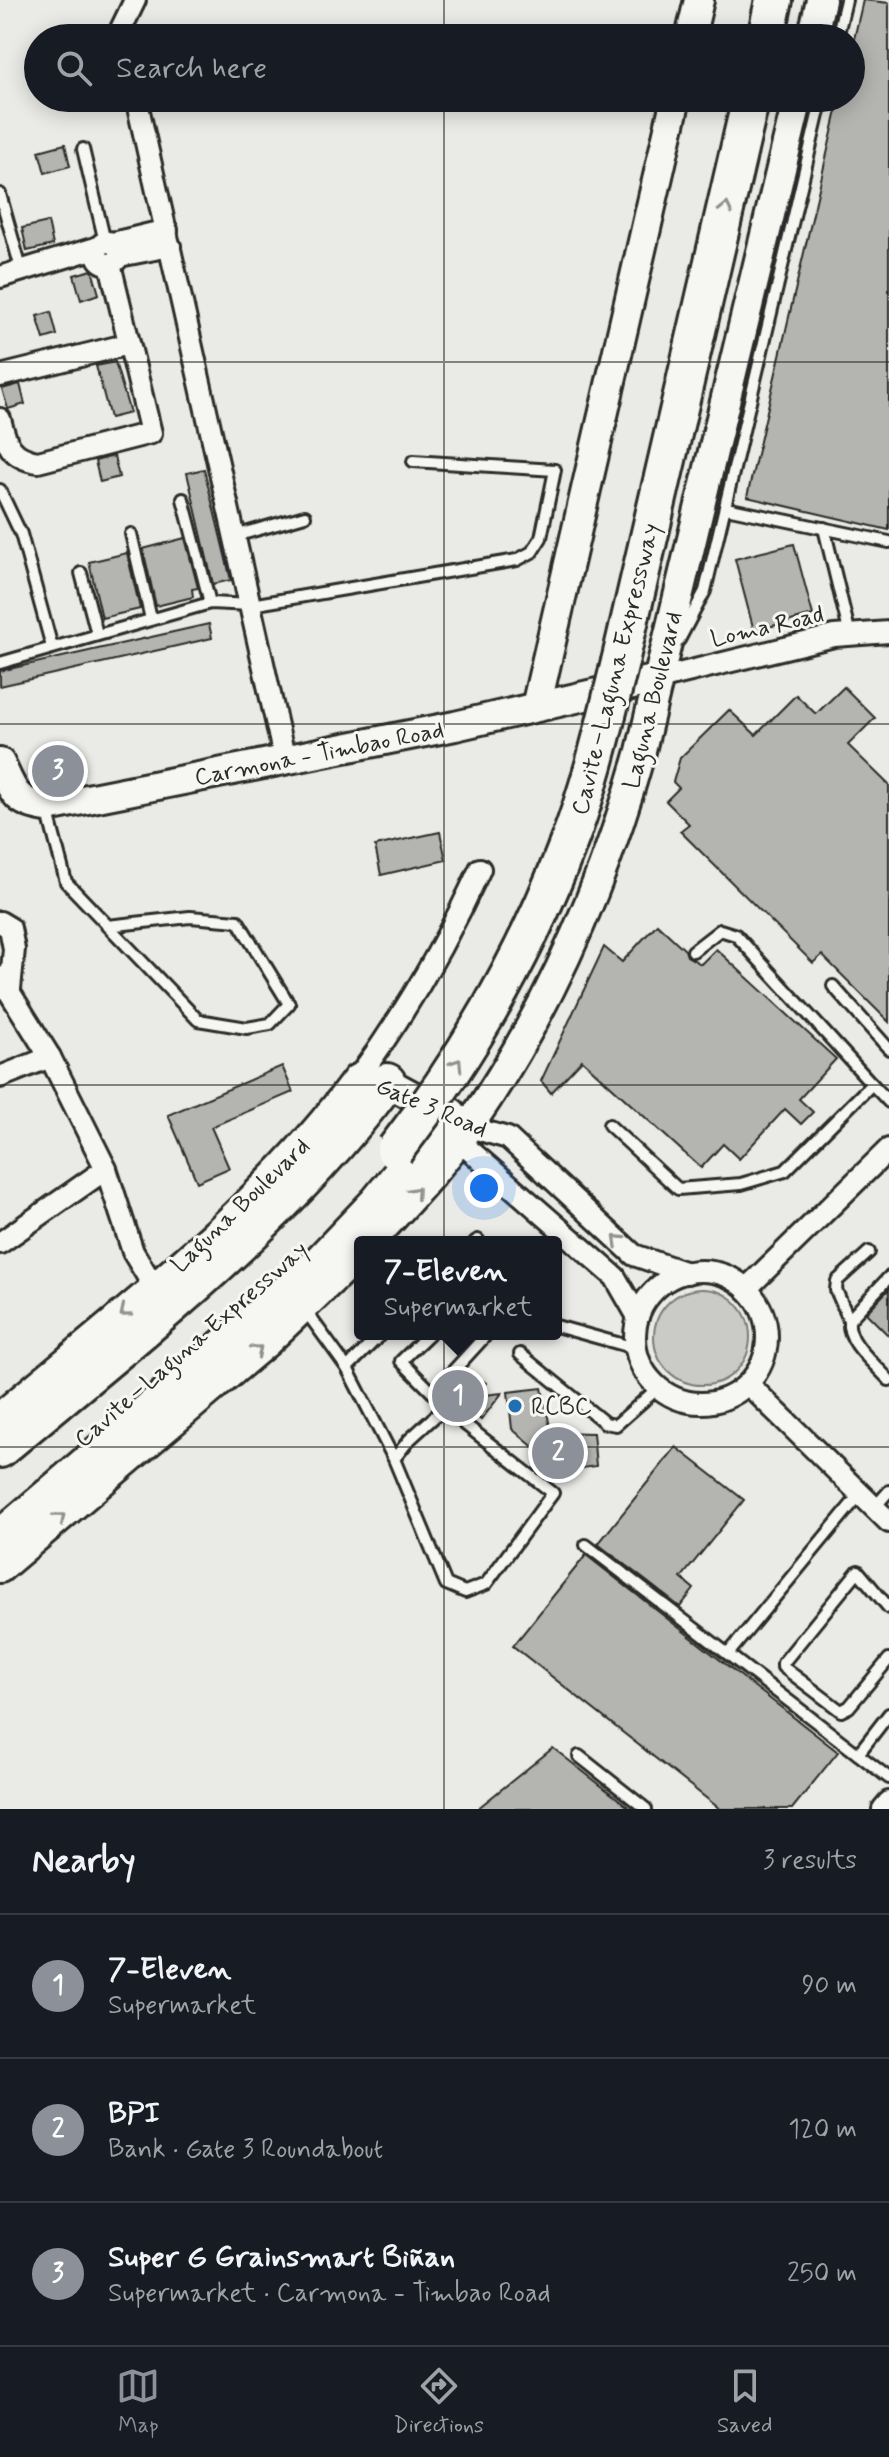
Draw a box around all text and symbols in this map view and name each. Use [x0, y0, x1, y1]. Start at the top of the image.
search box [24, 24, 865, 112]
icon: search [52, 46, 96, 90]
text: Search here [116, 49, 267, 88]
one-way arrow [717, 201, 734, 215]
street label: Cavite–Laguna Expressway [565, 520, 671, 819]
street label: Loma Road [708, 599, 827, 656]
street label: Laguna Boulevard [616, 609, 693, 793]
street label: Carmona - Timbao Road [192, 715, 447, 794]
pin: 3 [32, 741, 84, 801]
one-way arrow [448, 1059, 463, 1073]
street label: Gate 3 Road [371, 1071, 492, 1146]
street label: Laguna Boulevard [165, 1132, 319, 1282]
your location [464, 1168, 504, 1208]
one-way arrow [405, 1186, 420, 1201]
street label: Cavite–Laguna Expressway [69, 1235, 317, 1457]
one-way arrow [613, 1235, 627, 1250]
popup [354, 1236, 562, 1340]
text: 7-Eleven [384, 1252, 507, 1291]
text: Supermarket [384, 1291, 532, 1325]
one-way arrow [120, 1302, 134, 1317]
one-way arrow [248, 1345, 262, 1360]
pin: 1 [432, 1366, 484, 1426]
place label: RCBC [531, 1392, 592, 1423]
marker: RCBC [506, 1397, 524, 1415]
pin: 2 [532, 1423, 584, 1483]
one-way arrow [50, 1513, 65, 1528]
text: Nearby [32, 1839, 136, 1884]
text: 3 results [763, 1844, 857, 1878]
text: 7-Eleven [108, 1950, 231, 1989]
text: 1 [52, 1969, 64, 2003]
text: 90 m [802, 1969, 857, 2003]
text: Supermarket [108, 1989, 256, 2023]
text: BPI [108, 2094, 160, 2133]
text: 2 [52, 2113, 64, 2147]
text: 120 m [788, 2113, 857, 2147]
text: Bank · Gate 3 Roundabout [108, 2133, 383, 2167]
text: Super G Grainsmart Biñan [108, 2238, 455, 2277]
text: 3 [52, 2257, 64, 2291]
text: 250 m [787, 2257, 857, 2291]
text: Supermarket · Carmona - Timbao Road [108, 2277, 551, 2311]
tab: Map [116, 2364, 160, 2440]
tab: Directions [393, 2364, 484, 2440]
tab: Saved [717, 2364, 772, 2440]

